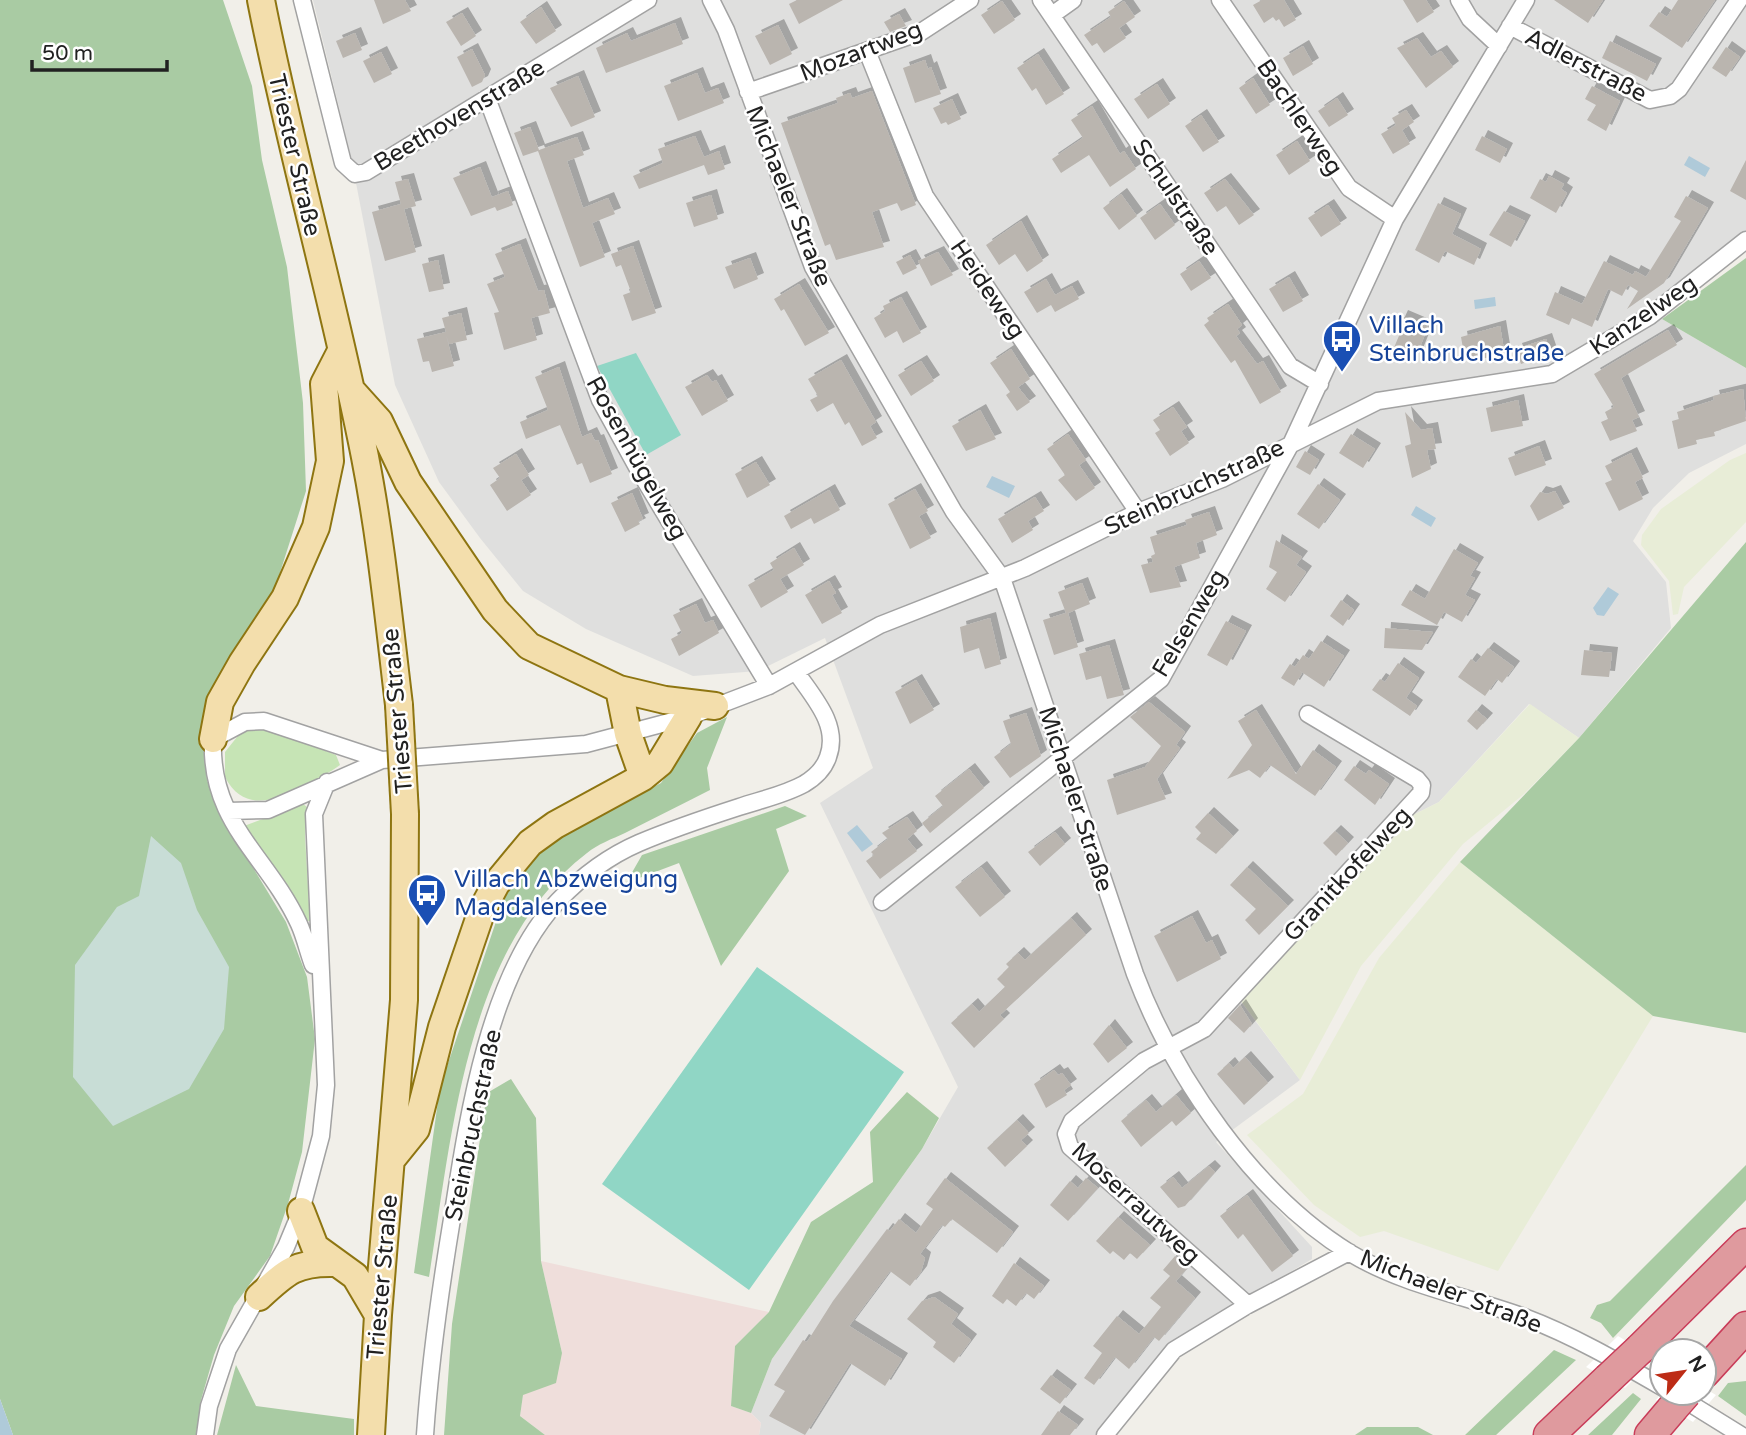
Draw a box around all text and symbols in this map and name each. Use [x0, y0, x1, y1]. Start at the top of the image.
street label: Mozartweg [796, 15, 926, 88]
street label: Adlerstraße [1520, 22, 1652, 109]
scale bar [32, 28, 166, 72]
text: 50 m [42, 41, 93, 66]
street label: Beethovenstraße [369, 53, 550, 178]
street label: Bachlerweg [1250, 54, 1349, 181]
street label: Triester Straße [262, 71, 327, 239]
street label: Michaeler Straße [739, 101, 838, 291]
street label: Schulstraße [1126, 134, 1225, 261]
street label: Heideweg [944, 234, 1031, 344]
street label: Kanzelweg [1584, 269, 1702, 362]
place label: Villach Steinbruchstraße [1369, 311, 1564, 368]
bus stop icon: Villach Steinbruchstraße [1321, 318, 1363, 373]
street label: Rosenhügelweg [580, 371, 694, 545]
street label: Steinbruchstraße [1100, 433, 1289, 542]
street label: Felsenweg [1146, 564, 1233, 682]
street label: Triester Straße [376, 627, 419, 795]
street label: Michaeler Straße [1032, 703, 1119, 895]
street label: Granitkofelweg [1278, 801, 1417, 948]
place label: Villach Abzweigung Magdalensee [454, 865, 678, 922]
bus stop icon: Villach Abzweigung Magdalensee [406, 872, 448, 927]
street label: Steinbruchstraße [439, 1027, 508, 1224]
street label: Moserrautweg [1065, 1136, 1206, 1270]
street label: Triester Straße [361, 1193, 404, 1361]
street label: Michaeler Straße [1356, 1243, 1546, 1340]
north arrow [1648, 1337, 1718, 1407]
text: N [1684, 1352, 1710, 1376]

